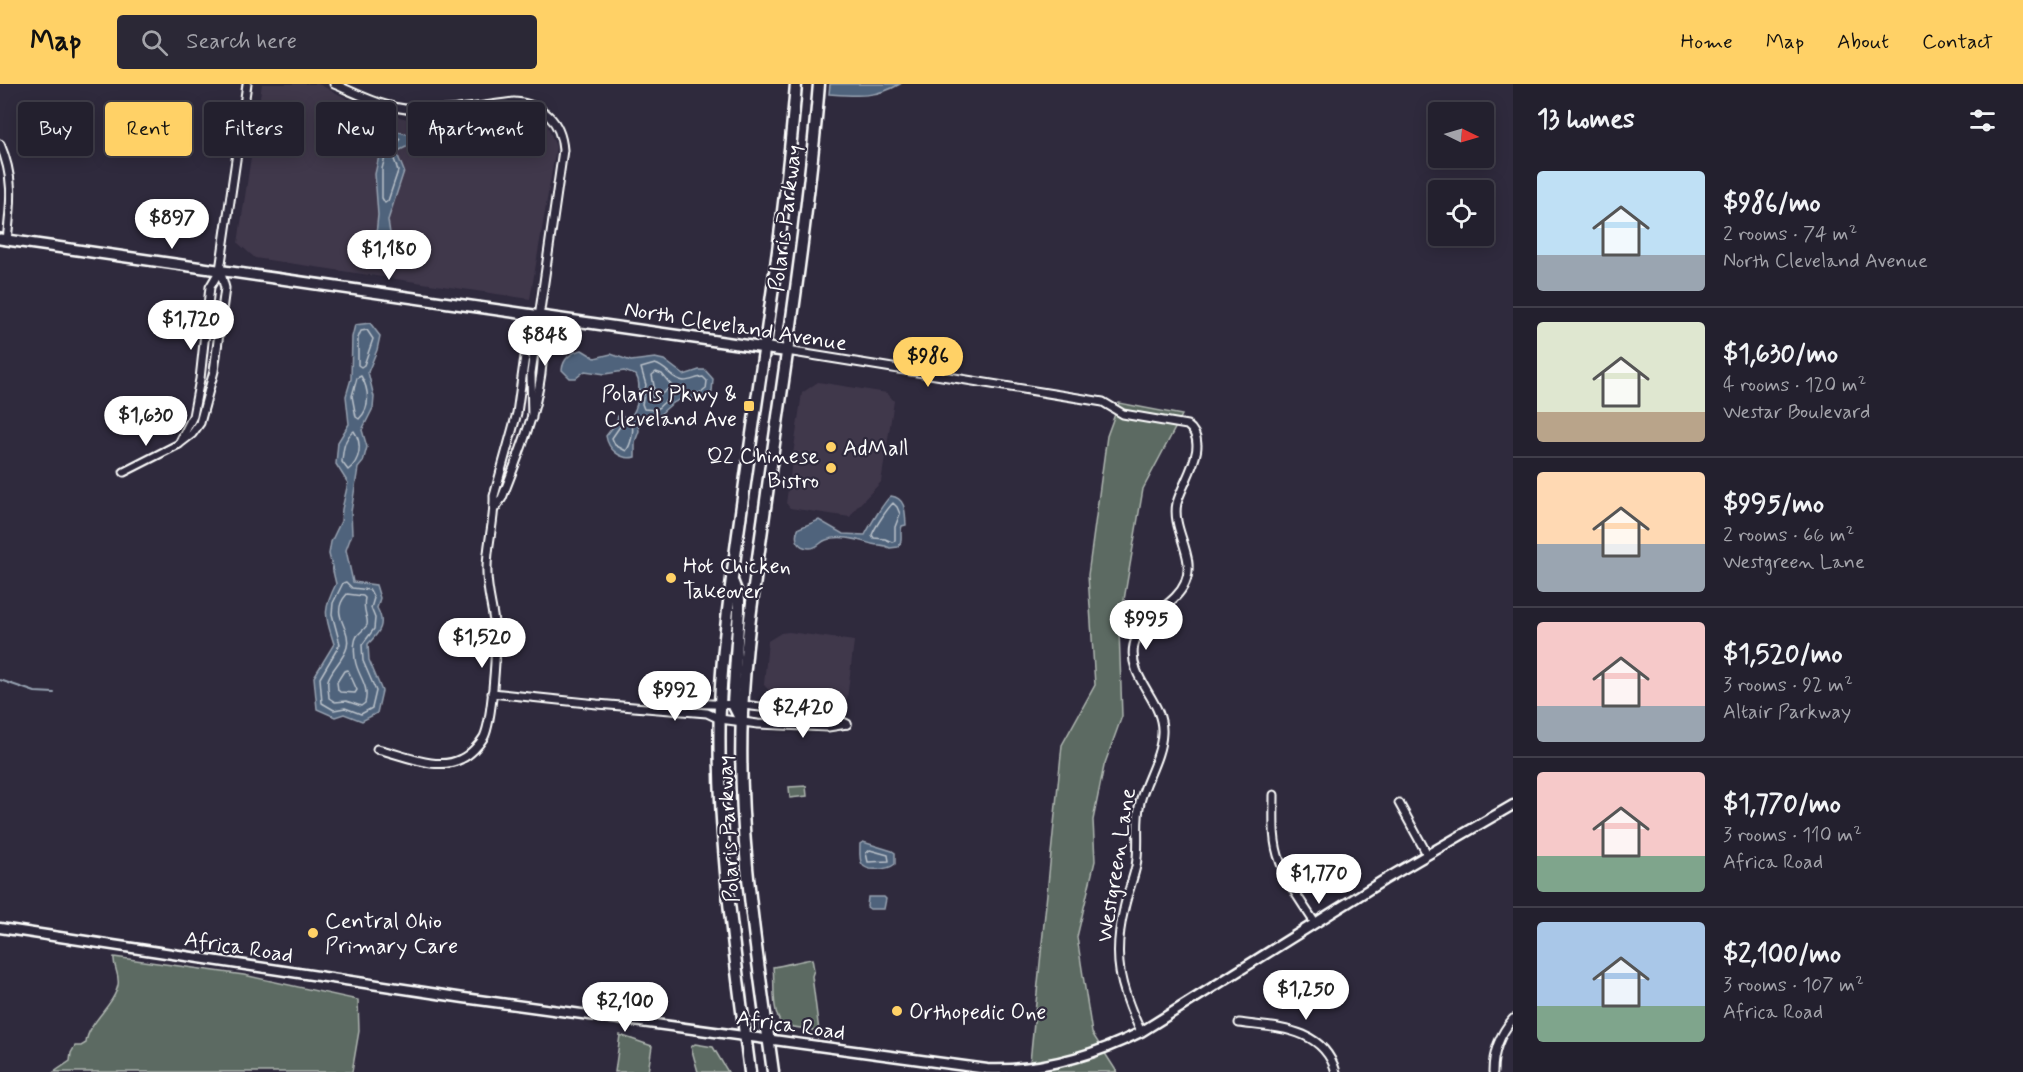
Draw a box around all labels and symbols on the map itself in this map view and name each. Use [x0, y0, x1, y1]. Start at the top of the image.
north arrow [1428, 102, 1494, 168]
street label: Polaris Parkway [763, 143, 809, 293]
pin: $897 [136, 199, 208, 250]
pin: $1,180 [340, 230, 438, 281]
street label: North Cleveland Avenue [622, 296, 849, 358]
pin: $1,720 [142, 300, 240, 351]
pin: $848 [509, 316, 581, 367]
pin: $986 [892, 337, 964, 388]
place label: Polaris Pkwy & Cleveland Ave [602, 381, 737, 434]
pin: $1,630 [97, 396, 195, 447]
marker: Polaris Pkwy & Cleveland Ave [742, 399, 756, 413]
place label: AdMall [843, 435, 909, 463]
marker: AdMall [824, 440, 838, 454]
place label: Q2 Chinese Bistro [707, 443, 819, 496]
marker: Q2 Chinese Bistro [824, 461, 838, 475]
place label: Hot Chicken Takeover [683, 553, 791, 606]
marker: Hot Chicken Takeover [664, 571, 678, 585]
pin: $995 [1110, 600, 1182, 651]
pin: $1,520 [433, 618, 531, 669]
pin: $992 [639, 671, 711, 722]
pin: $2,420 [754, 688, 852, 739]
street label: Polaris Parkway [711, 754, 747, 903]
street label: Westgreen Lane [1091, 786, 1144, 945]
pin: $1,770 [1270, 854, 1368, 905]
place label: Central Ohio Primary Care [325, 908, 458, 961]
street label: Africa Road [182, 926, 295, 970]
marker: Central Ohio Primary Care [306, 926, 320, 940]
pin: $1,250 [1257, 970, 1355, 1021]
pin: $2,100 [576, 982, 674, 1033]
place label: Orthopedic One [909, 999, 1046, 1027]
street label: Africa Road [734, 1004, 847, 1047]
marker: Orthopedic One [890, 1004, 904, 1018]

